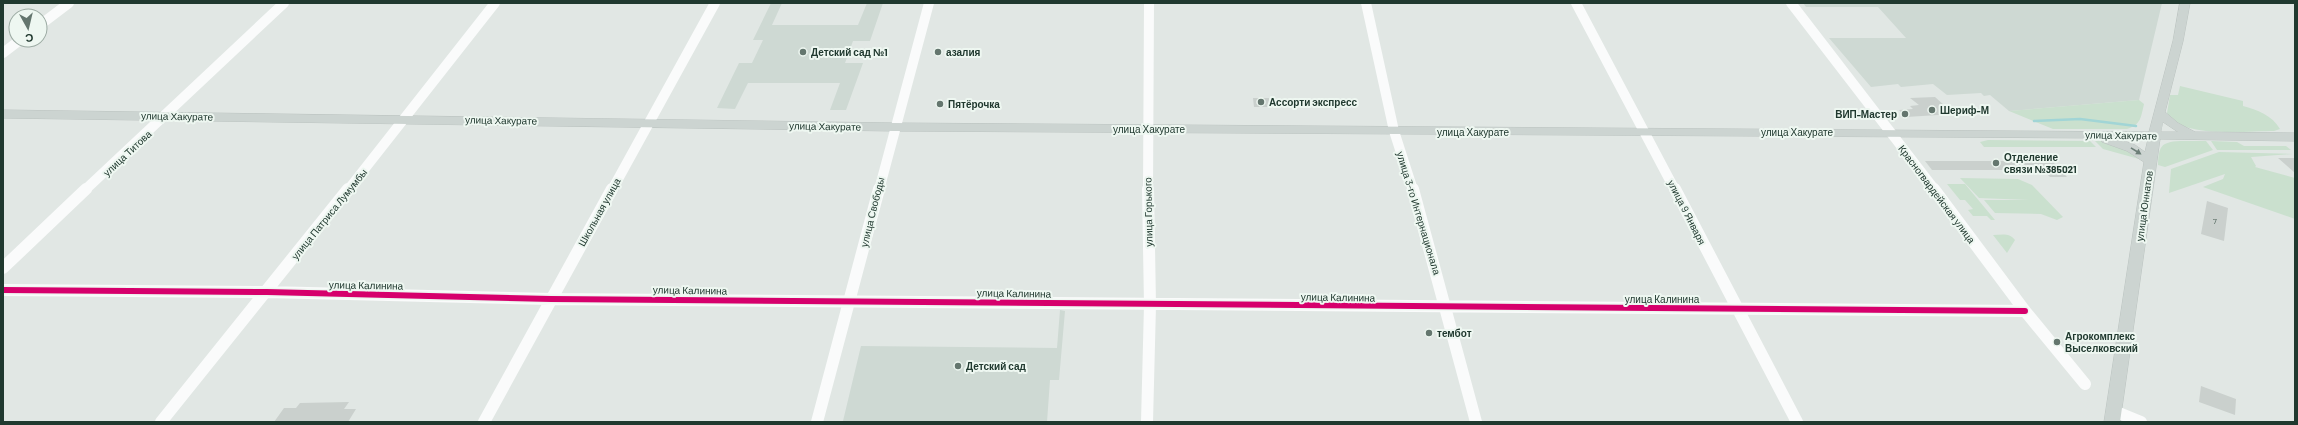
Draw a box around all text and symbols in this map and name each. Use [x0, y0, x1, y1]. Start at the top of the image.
north arrow [8, 8, 48, 48]
text: С [25, 31, 34, 45]
place label: Детский сад №1 [811, 46, 888, 58]
place label: азалия [946, 46, 981, 58]
marker: Детский сад №1 [798, 47, 808, 57]
marker: азалия [933, 47, 943, 57]
place label: Ассорти экспресс [1269, 96, 1357, 108]
marker: Ассорти экспресс [1256, 97, 1266, 107]
place label: Пятёрочка [948, 98, 1000, 110]
marker: Пятёрочка [935, 99, 945, 109]
place label: Шериф-М [1940, 104, 1989, 116]
marker: Шериф-М [1927, 105, 1937, 115]
place label: ВИП-Мастер [1835, 108, 1897, 120]
street label: улица Хакурате [141, 109, 214, 123]
marker: ВИП-Мастер [1900, 109, 1910, 119]
street label: улица Хакурате [465, 113, 538, 127]
street label: улица Хакурате [789, 119, 862, 133]
street label: улица Хакурате [1113, 123, 1185, 135]
street label: улица Хакурате [1437, 126, 1509, 138]
street label: улица Хакурате [1761, 126, 1833, 138]
street label: улица Титова [100, 127, 154, 178]
street label: улица Хакурате [2085, 128, 2158, 142]
street label: Красногвардейская улица [1896, 143, 1978, 246]
one-way arrow [2131, 147, 2141, 155]
street label: улица 3-го Интернационала [1395, 150, 1444, 277]
place label: Отделение связи №385021 [2004, 151, 2077, 175]
marker: Отделение связи №385021 [1991, 158, 2001, 168]
street label: улица Патриса Лумумбы [289, 166, 369, 262]
street label: улица Юннатов [2133, 170, 2155, 242]
street label: Школьная улица [575, 175, 623, 248]
street label: улица Свободы [858, 176, 886, 248]
street label: улица Горького [1141, 177, 1155, 247]
street label: улица 9 Января [1666, 178, 1708, 246]
house number: 7 [2213, 216, 2217, 226]
street label: улица Калинина [329, 278, 404, 292]
street label: улица Калинина [653, 283, 728, 297]
street label: улица Калинина [977, 286, 1052, 300]
street label: улица Калинина [1301, 290, 1376, 304]
street label: улица Калинина [1625, 293, 1700, 305]
place label: тембот [1437, 327, 1472, 339]
marker: тембот [1424, 328, 1434, 338]
place label: Агрокомплекс Выселковский [2065, 330, 2138, 354]
marker: Агрокомплекс Выселковский [2052, 337, 2062, 347]
place label: Детский сад [966, 360, 1027, 372]
marker: Детский сад [953, 361, 963, 371]

